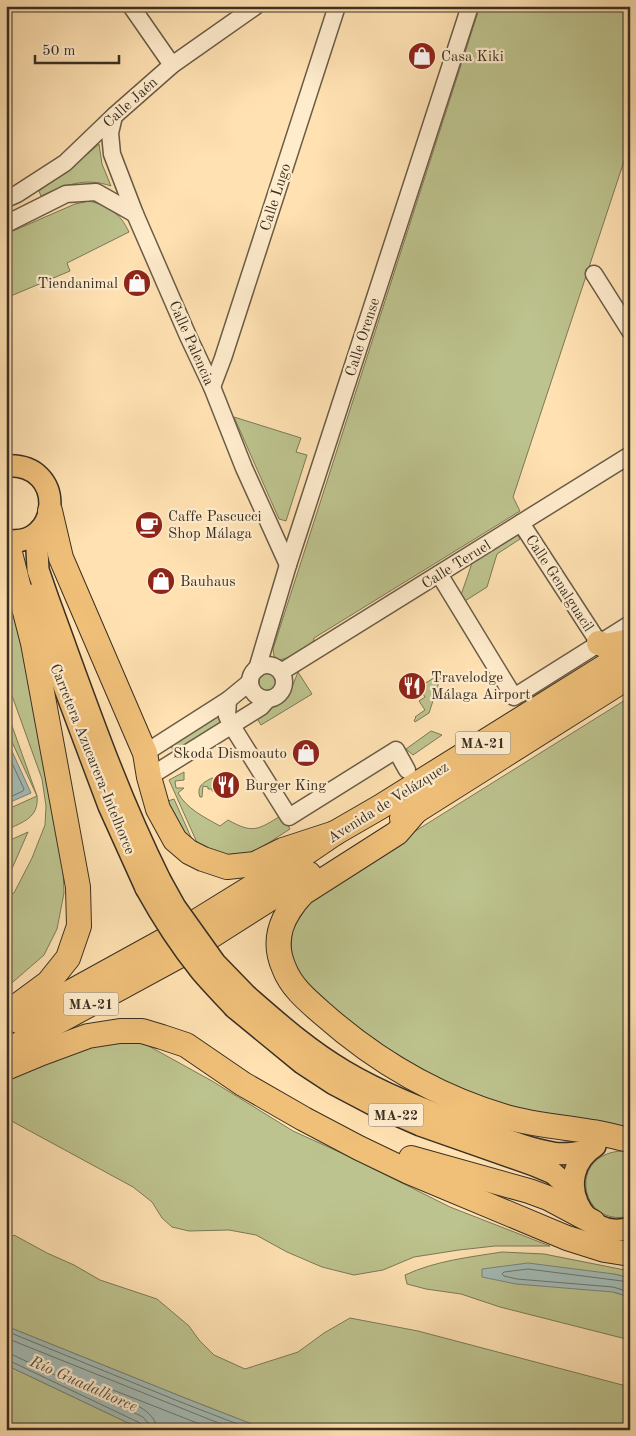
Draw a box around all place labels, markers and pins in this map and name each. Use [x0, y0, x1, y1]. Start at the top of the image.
shop icon: Casa Kiki [407, 41, 437, 71]
place label: Casa Kiki [441, 50, 504, 65]
shop icon: Tiendanimal [122, 268, 152, 298]
place label: Tiendanimal [37, 277, 118, 292]
cafe icon: Caffe Pascucci Shop Málaga [134, 510, 164, 540]
place label: Caffe Pascucci Shop Málaga [168, 510, 262, 542]
shop icon: Bauhaus [146, 566, 176, 596]
place label: Bauhaus [180, 575, 236, 590]
restaurant icon: Travelodge Málaga Airport [397, 671, 427, 701]
place label: Travelodge Málaga Airport [431, 671, 530, 703]
shop icon: Skoda Dismoauto [291, 738, 321, 768]
place label: Skoda Dismoauto [173, 747, 287, 762]
restaurant icon: Burger King [211, 770, 241, 800]
place label: Burger King [245, 779, 326, 794]

